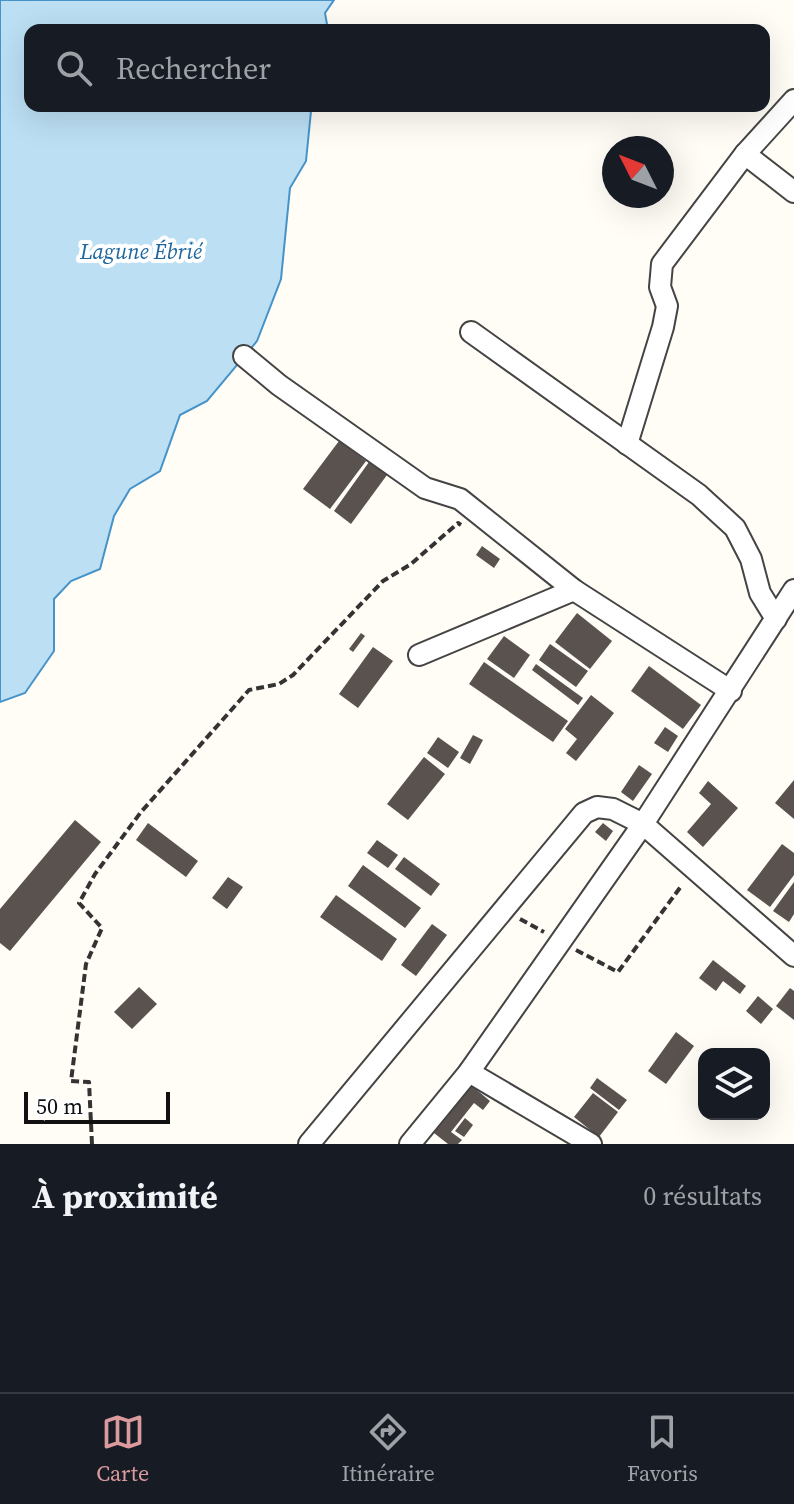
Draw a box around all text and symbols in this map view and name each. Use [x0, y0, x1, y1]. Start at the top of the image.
search box [24, 24, 770, 112]
icon: search [52, 46, 96, 90]
text: Rechercher [116, 48, 271, 89]
north arrow [602, 136, 674, 208]
water label: Lagune Ébrié [79, 236, 204, 266]
map controls [698, 1048, 770, 1120]
button: layers [698, 1048, 770, 1120]
scale bar [24, 1088, 170, 1124]
text: 50 m [36, 1091, 83, 1121]
text: À proximité [32, 1173, 218, 1219]
text: 0 résultats [643, 1178, 762, 1214]
tab: Carte [96, 1410, 149, 1488]
tab: Itinéraire [341, 1410, 435, 1488]
tab: Favoris [627, 1410, 698, 1488]

